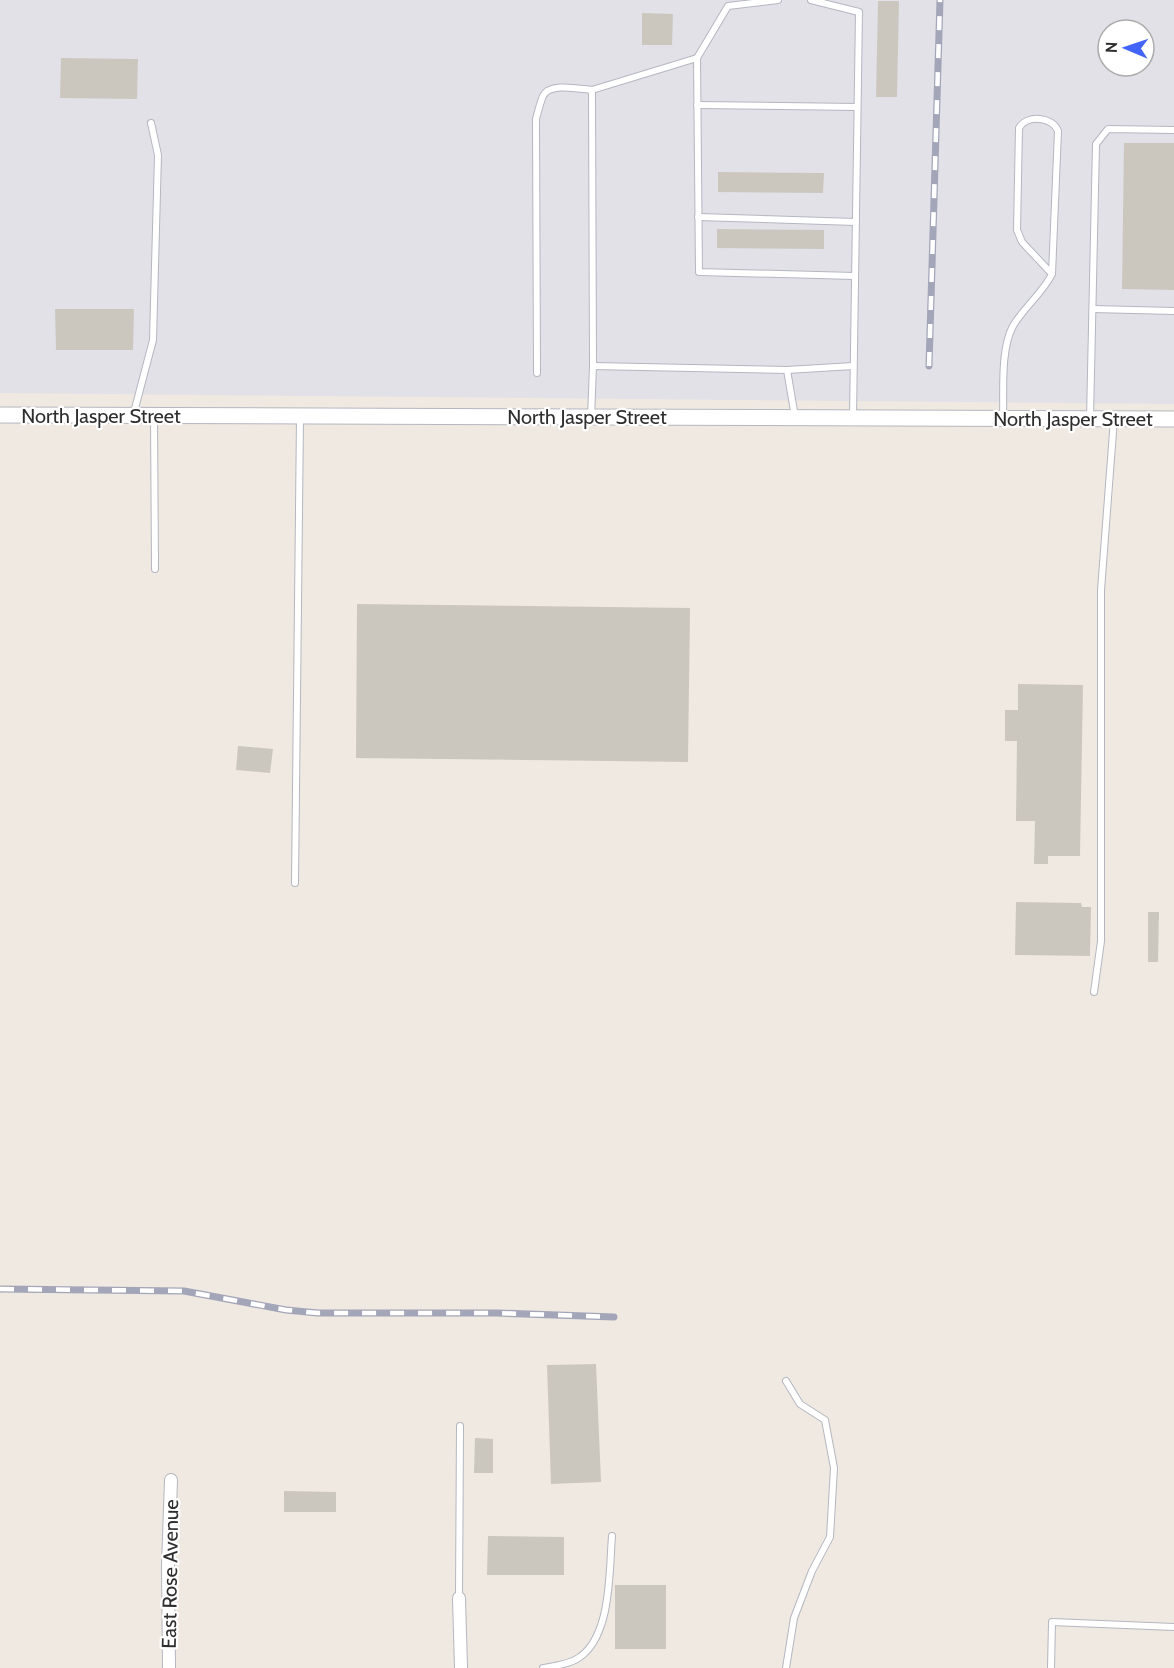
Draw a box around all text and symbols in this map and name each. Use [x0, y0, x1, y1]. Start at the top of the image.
north arrow [1096, 18, 1156, 78]
text: N [1102, 42, 1121, 53]
street label: North Jasper Street [21, 404, 181, 428]
street label: North Jasper Street [507, 405, 667, 429]
street label: North Jasper Street [993, 407, 1153, 431]
street label: East Rose Avenue [157, 1499, 183, 1649]

